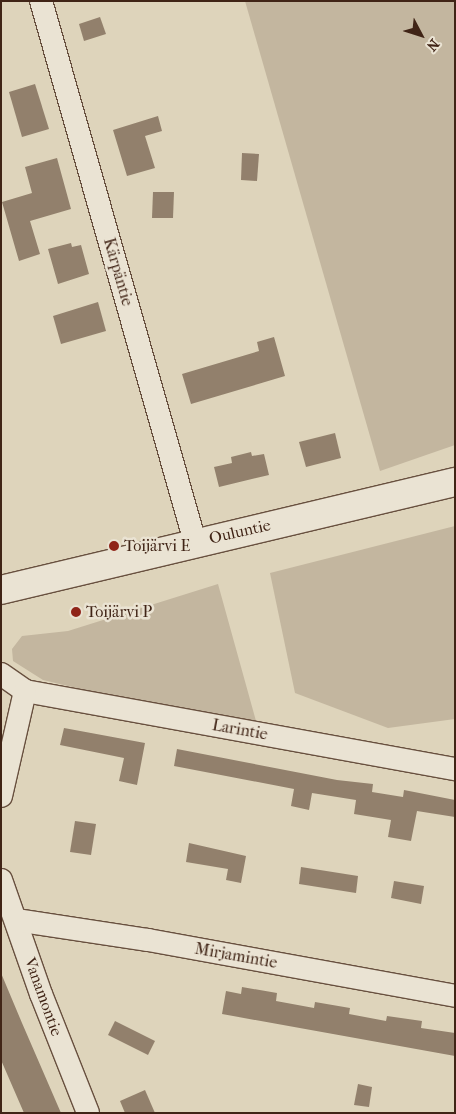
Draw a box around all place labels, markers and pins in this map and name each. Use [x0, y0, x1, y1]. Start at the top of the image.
place label: Toijärvi E [124, 536, 190, 556]
marker: Toijärvi E [108, 540, 120, 552]
place label: Toijärvi P [86, 602, 152, 622]
marker: Toijärvi P [70, 606, 82, 618]

